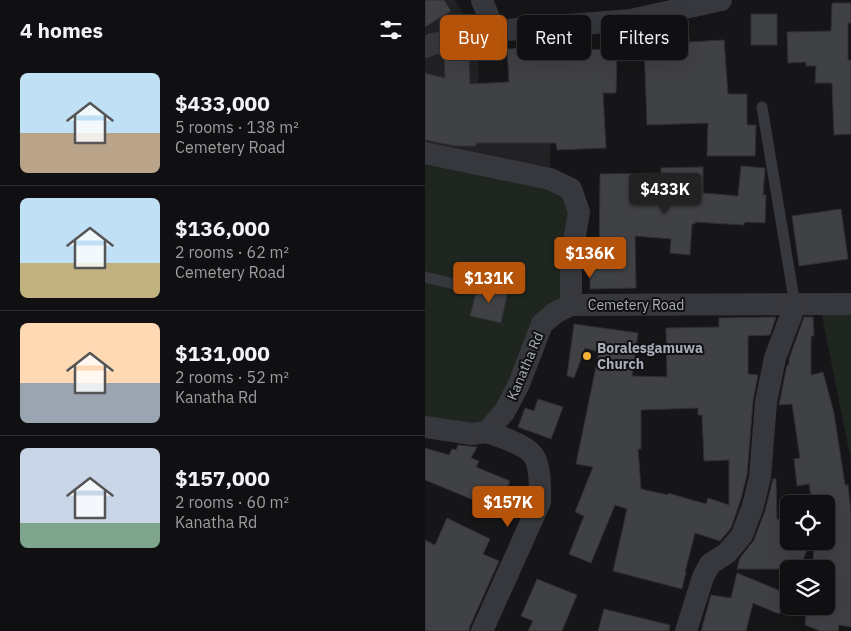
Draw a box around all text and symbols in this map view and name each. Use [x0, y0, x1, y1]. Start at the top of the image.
chip: Buy [440, 15, 507, 60]
chip: Rent [517, 15, 591, 60]
chip: Filters [601, 15, 688, 60]
text: 4 homes [20, 16, 103, 44]
icon: filters [377, 16, 405, 44]
text: $433,000 [175, 89, 270, 117]
icon: home [60, 93, 120, 153]
text: 5 rooms · 138 m² [175, 117, 299, 137]
text: Cemetery Road [175, 137, 285, 157]
pin: $433K [630, 172, 700, 215]
text: $433K [640, 179, 690, 199]
text: $136,000 [175, 214, 270, 242]
icon: home [60, 218, 120, 278]
pin: $136K [555, 236, 625, 279]
text: 2 rooms · 62 m² [175, 242, 289, 262]
text: $136K [565, 243, 615, 263]
text: Cemetery Road [175, 262, 285, 282]
pin: $131K [454, 262, 524, 304]
text: $131K [464, 268, 514, 288]
street label: Cemetery Road [588, 296, 684, 314]
street label: Kanatha Rd [503, 329, 547, 403]
text: $131,000 [175, 339, 270, 367]
place label: Boralesgamuwa Church [597, 339, 703, 373]
icon: home [60, 343, 120, 403]
marker: Boralesgamuwa Church [581, 350, 593, 362]
text: 2 rooms · 52 m² [175, 367, 289, 387]
text: Kanatha Rd [175, 387, 257, 407]
text: $157,000 [175, 464, 270, 492]
icon: home [60, 468, 120, 528]
pin: $157K [473, 486, 543, 528]
text: 2 rooms · 60 m² [175, 492, 289, 512]
text: $157K [483, 492, 533, 512]
map controls [780, 495, 835, 615]
button: locate [780, 495, 835, 550]
text: Kanatha Rd [175, 512, 257, 532]
button: layers [780, 560, 835, 615]

